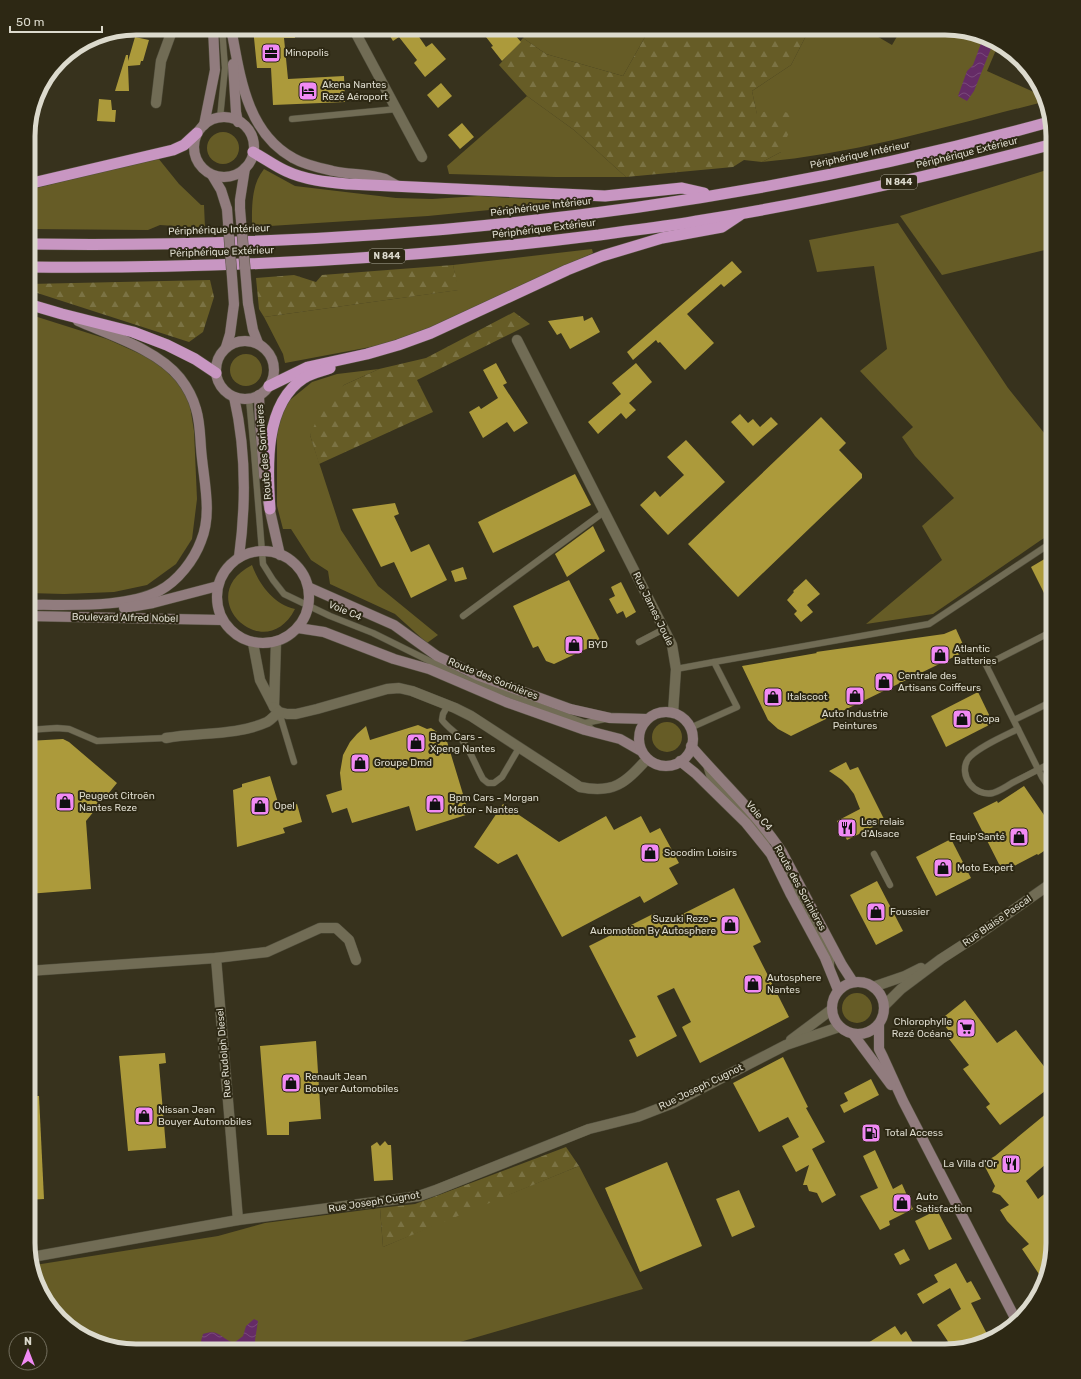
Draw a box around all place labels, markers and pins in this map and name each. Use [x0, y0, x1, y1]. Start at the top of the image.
office icon: Minopolis [260, 42, 282, 64]
place label: Minopolis [285, 47, 329, 59]
place label: Akena Nantes Rezé Aéroport [322, 79, 388, 103]
hotel icon: Akena Nantes Rezé Aéroport [297, 80, 319, 102]
shop icon: BYD [563, 634, 585, 656]
place label: BYD [588, 639, 608, 651]
place label: Atlantic Batteries [954, 643, 997, 667]
shop icon: Atlantic Batteries [929, 644, 951, 666]
place label: Centrale des Artisans Coiffeurs [898, 670, 981, 694]
shop icon: Centrale des Artisans Coiffeurs [873, 671, 895, 693]
shop icon: Auto Industrie Peintures [844, 685, 866, 707]
shop icon: Italscoot [762, 686, 784, 708]
place label: Italscoot [787, 691, 828, 703]
place label: Auto Industrie Peintures [822, 708, 889, 732]
shop icon: Copa [951, 708, 973, 730]
place label: Copa [976, 713, 1000, 725]
place label: Bpm Cars - Xpeng Nantes [430, 731, 495, 755]
shop icon: Bpm Cars - Xpeng Nantes [405, 732, 427, 754]
shop icon: Groupe Dmd [349, 752, 371, 774]
place label: Groupe Dmd [374, 757, 432, 769]
place label: Peugeot Citroën Nantes Reze [79, 790, 155, 814]
shop icon: Peugeot Citroën Nantes Reze [54, 791, 76, 813]
place label: Bpm Cars - Morgan Motor - Nantes [449, 792, 539, 816]
shop icon: Bpm Cars - Morgan Motor - Nantes [424, 793, 446, 815]
shop icon: Opel [249, 795, 271, 817]
place label: Opel [274, 800, 295, 812]
place label: Les relais d'Alsace [861, 816, 904, 840]
restaurant icon: Les relais d'Alsace [836, 817, 858, 839]
shop icon: Equip'Santé [1008, 826, 1030, 848]
place label: Equip'Santé [950, 831, 1005, 843]
shop icon: Socodim Loisirs [639, 842, 661, 864]
place label: Socodim Loisirs [664, 847, 737, 859]
shop icon: Moto Expert [932, 857, 954, 879]
place label: Moto Expert [957, 862, 1014, 874]
shop icon: Foussier [865, 901, 887, 923]
place label: Foussier [890, 906, 930, 918]
place label: Suzuki Reze - Automotion By Autosphere [590, 913, 716, 937]
shop icon: Suzuki Reze - Automotion By Autosphere [719, 914, 741, 936]
place label: Autosphere Nantes [767, 972, 822, 996]
shop icon: Autosphere Nantes [742, 973, 764, 995]
place label: Chlorophylle Rezé Océane [892, 1016, 952, 1040]
supermarket icon: Chlorophylle Rezé Océane [955, 1017, 977, 1039]
place label: Renault Jean Bouyer Automobiles [305, 1071, 399, 1095]
shop icon: Renault Jean Bouyer Automobiles [280, 1072, 302, 1094]
place label: Nissan Jean Bouyer Automobiles [158, 1104, 252, 1128]
shop icon: Nissan Jean Bouyer Automobiles [133, 1105, 155, 1127]
fuel station icon: Total Access [860, 1122, 882, 1144]
place label: Total Access [885, 1127, 943, 1139]
restaurant icon: La Villa d'Or [1000, 1153, 1022, 1175]
place label: La Villa d'Or [943, 1158, 997, 1170]
place label: Auto Satisfaction [916, 1191, 972, 1215]
shop icon: Auto Satisfaction [891, 1192, 913, 1214]

